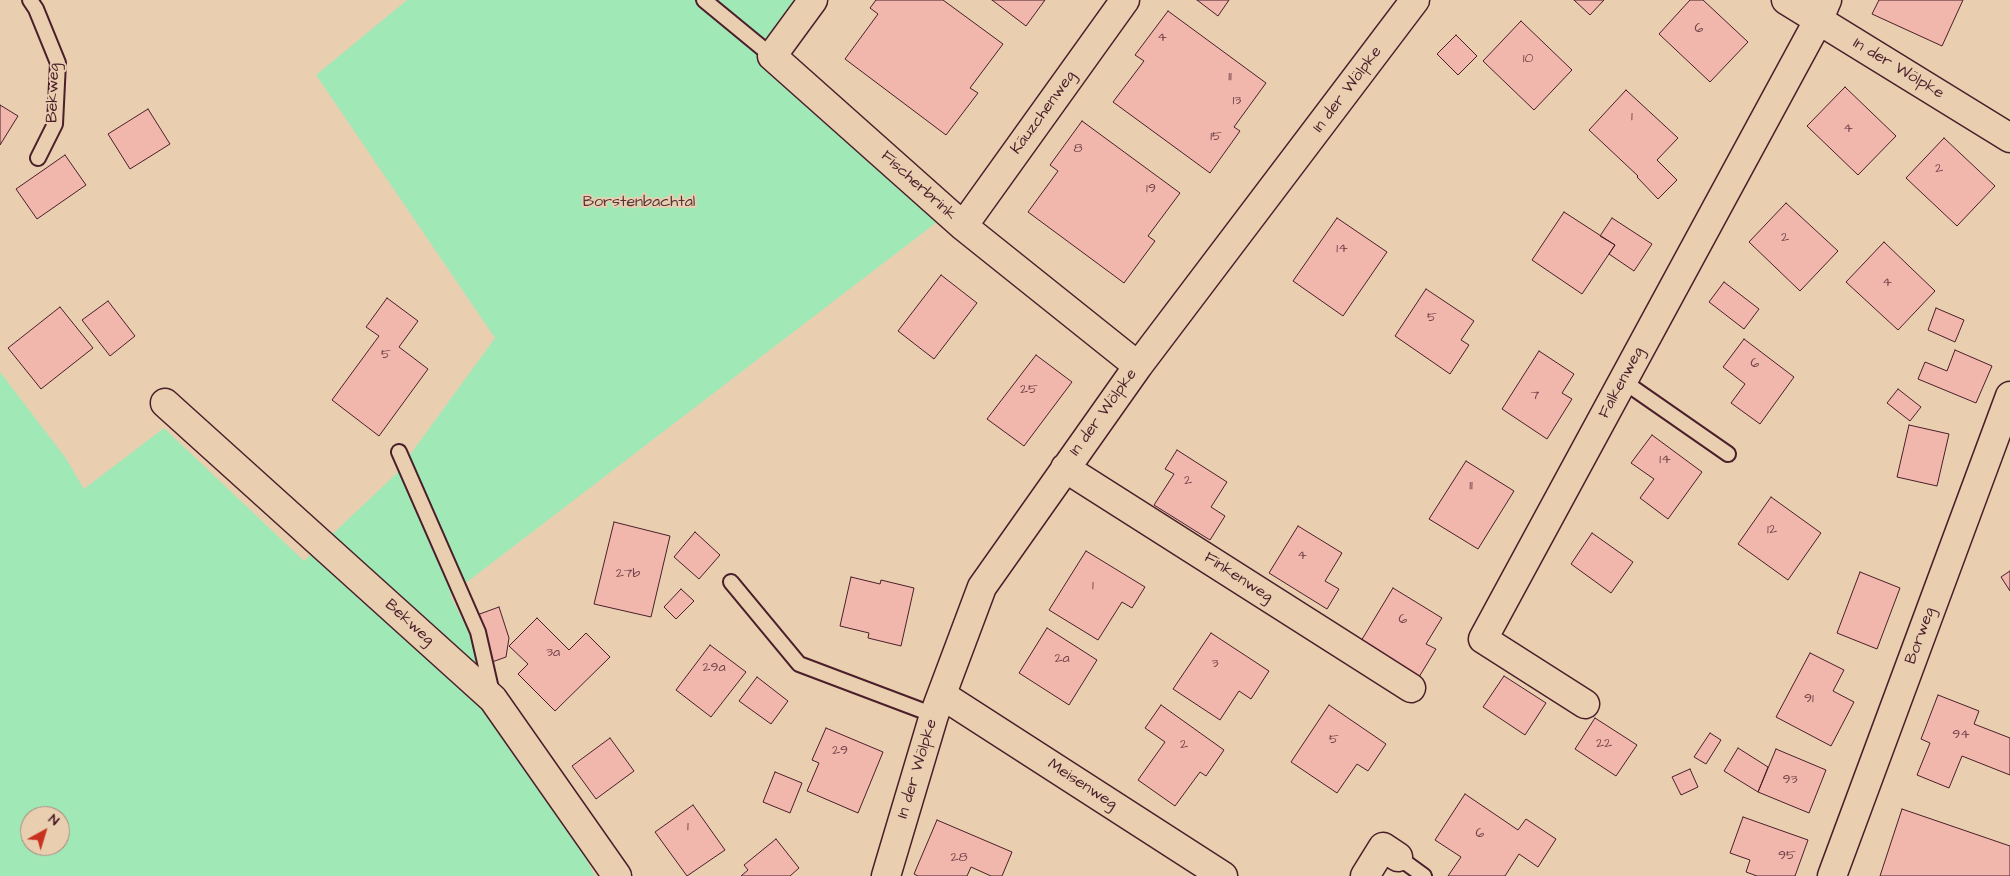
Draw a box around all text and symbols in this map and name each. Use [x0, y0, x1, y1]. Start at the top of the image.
house number: 6 [1695, 21, 1703, 37]
house number: 4 [1157, 30, 1167, 46]
street label: In der Wölpke [1849, 34, 1947, 104]
street label: In der Wölpke [1309, 43, 1387, 137]
house number: 10 [1523, 51, 1533, 67]
street label: Bekweg [43, 63, 65, 123]
street label: Käuzchenweg [1007, 68, 1081, 158]
house number: 11 [1228, 69, 1232, 85]
house number: 13 [1233, 93, 1241, 109]
house number: 1 [1631, 109, 1633, 125]
house number: 4 [1843, 121, 1853, 137]
house number: 15 [1210, 129, 1222, 145]
house number: 8 [1073, 141, 1083, 157]
street label: Fischerbrink [876, 147, 960, 225]
house number: 2 [1935, 161, 1943, 177]
house number: 19 [1146, 181, 1156, 197]
park label: Borstenbachtal [583, 193, 695, 213]
house number: 2 [1781, 230, 1789, 246]
house number: 14 [1336, 241, 1348, 257]
house number: 4 [1882, 275, 1892, 291]
house number: 5 [1427, 310, 1437, 326]
street label: Falkenweg [1595, 344, 1649, 422]
house number: 5 [381, 347, 391, 363]
house number: 6 [1751, 356, 1759, 372]
street label: In der Wölpke [1066, 366, 1142, 460]
house number: 25 [1020, 382, 1038, 398]
house number: 7 [1531, 388, 1539, 404]
house number: 14 [1659, 452, 1671, 468]
house number: 2 [1184, 473, 1192, 489]
house number: 11 [1469, 478, 1473, 494]
house number: 12 [1767, 522, 1777, 538]
house number: 4 [1297, 548, 1307, 564]
street label: Finkenweg [1200, 549, 1276, 607]
house number: 27b [616, 566, 640, 582]
house number: 1 [1092, 578, 1094, 594]
street label: Bekweg [380, 596, 438, 650]
street label: Borweg [1902, 605, 1940, 667]
house number: 6 [1399, 612, 1407, 628]
house number: 3a [546, 645, 560, 661]
house number: 2a [1054, 651, 1070, 667]
house number: 3 [1211, 656, 1219, 672]
house number: 29a [702, 660, 726, 676]
house number: 91 [1804, 691, 1814, 707]
street label: In der Wölpke [894, 717, 942, 821]
house number: 94 [1952, 727, 1970, 743]
house number: 5 [1329, 732, 1339, 748]
house number: 22 [1596, 736, 1612, 752]
house number: 2 [1180, 737, 1188, 753]
house number: 29 [832, 743, 848, 759]
street label: Meisenweg [1044, 755, 1120, 815]
house number: 93 [1782, 772, 1798, 788]
north arrow [20, 806, 70, 856]
text: N [44, 810, 64, 831]
house number: 1 [687, 819, 689, 835]
house number: 6 [1476, 826, 1484, 842]
house number: 95 [1778, 848, 1796, 864]
house number: 28 [950, 850, 968, 866]

